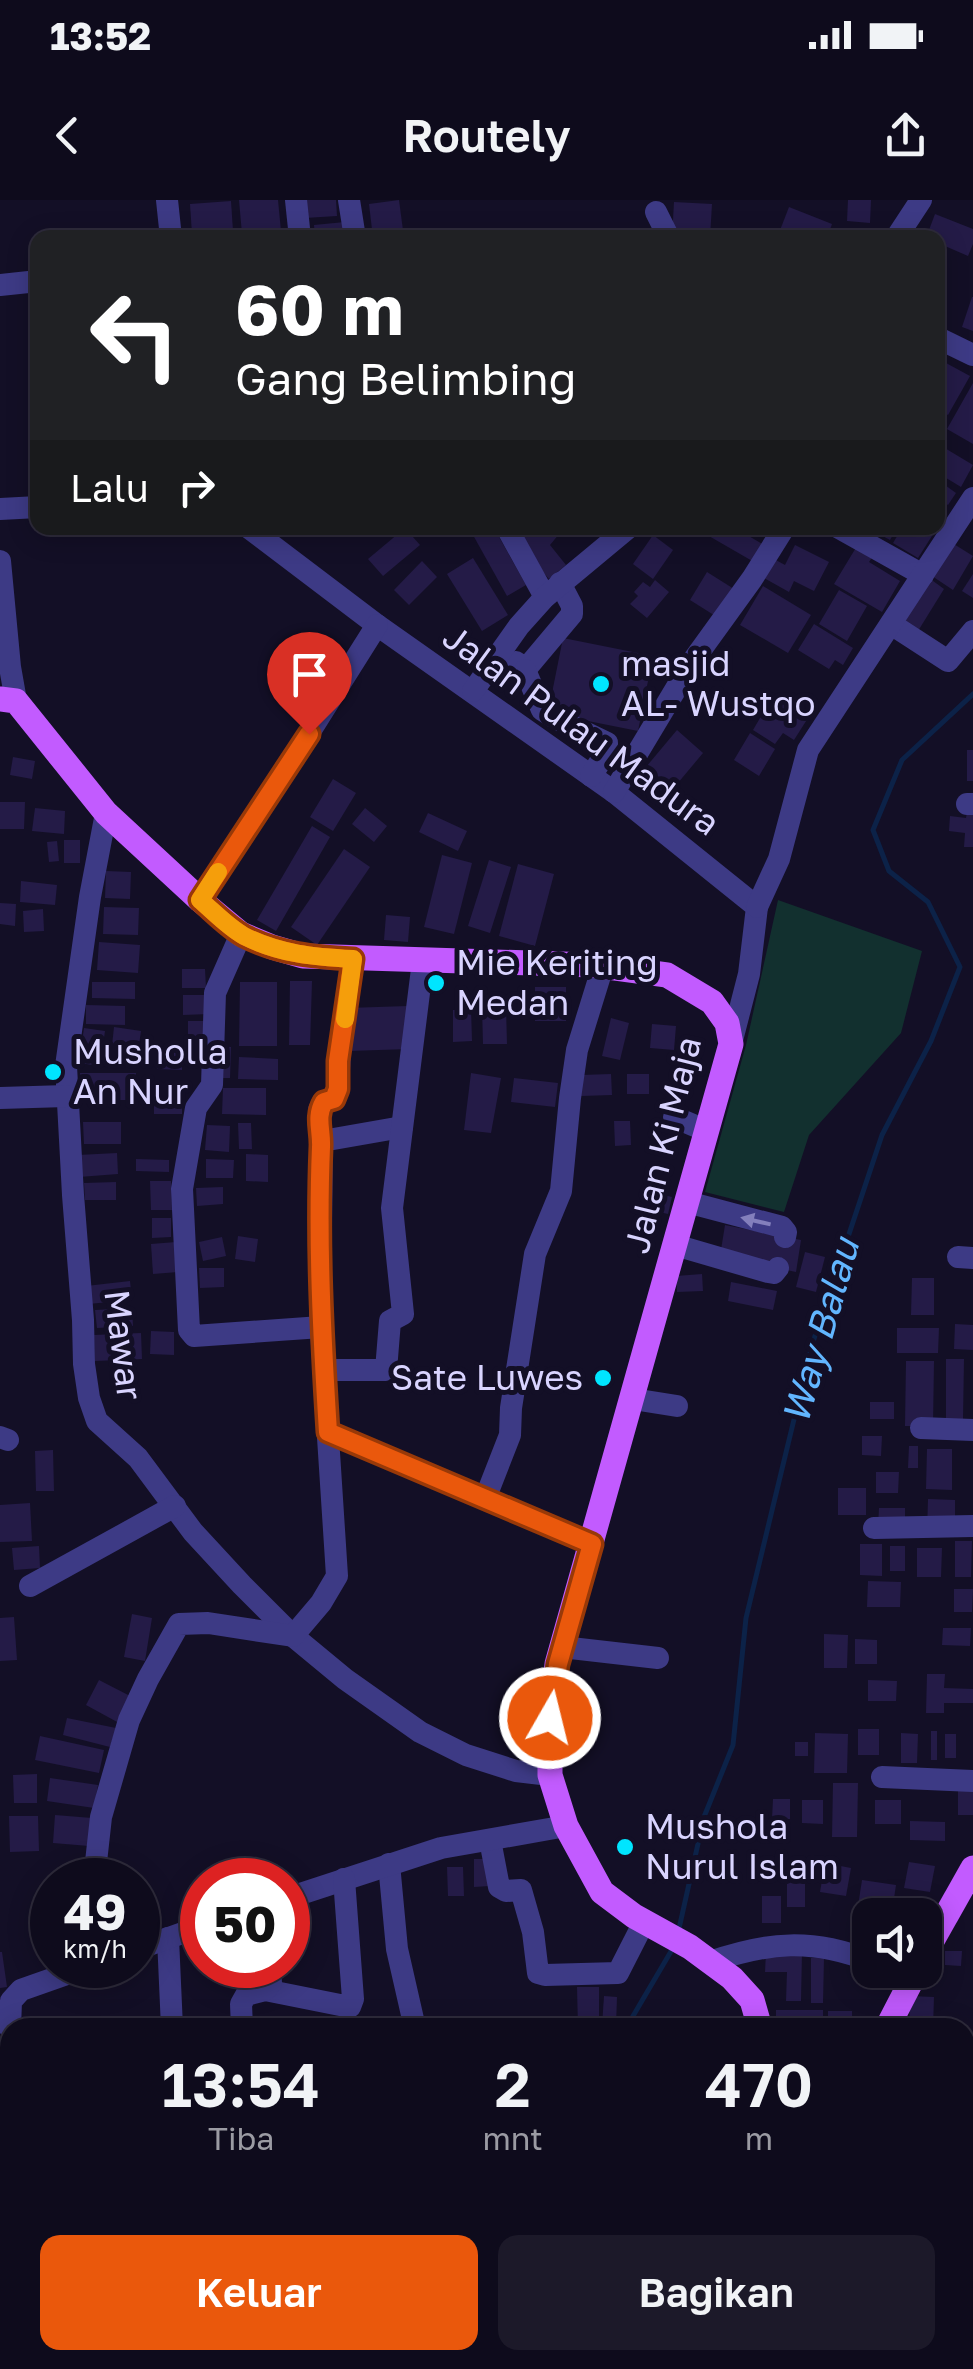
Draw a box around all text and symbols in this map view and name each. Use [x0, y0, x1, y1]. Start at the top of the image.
text: 13:52 [50, 13, 151, 58]
icon: back [40, 108, 95, 163]
text: Routely [402, 108, 571, 162]
icon: share [878, 108, 933, 163]
text: 60 m [235, 266, 404, 350]
icon: left [70, 270, 200, 400]
text: Gang Belimbing [235, 351, 576, 405]
icon: right [169, 460, 224, 515]
text: Lalu [70, 465, 149, 510]
street label: Jalan Pulau Madura [435, 615, 728, 843]
pin [267, 632, 352, 735]
place label: masjid AL- Wustqo [621, 642, 816, 724]
icon: arrive [282, 647, 337, 702]
marker: masjid AL- Wustqo [590, 673, 612, 695]
place label: Mie Keriting Medan [456, 941, 658, 1023]
marker: Mie Keriting Medan [425, 972, 447, 994]
place label: Musholla An Nur [73, 1030, 228, 1112]
street label: Jalan Ki Maja [615, 1032, 709, 1257]
marker: Musholla An Nur [42, 1061, 64, 1083]
one-way arrow [740, 1213, 771, 1228]
water label: Way Balau [772, 1231, 868, 1428]
street label: Mawar [96, 1287, 152, 1402]
place label: Sate Luwes [391, 1356, 583, 1398]
marker: Sate Luwes [592, 1367, 614, 1389]
position arrow [498, 1666, 602, 1770]
place label: Mushola Nurul Islam [645, 1805, 839, 1887]
marker: Mushola Nurul Islam [614, 1836, 636, 1858]
speed limit sign: 50 [180, 1858, 310, 1988]
text: 49 [63, 1881, 126, 1941]
map controls [852, 1898, 942, 1988]
button: sound [852, 1898, 942, 1988]
text: km/h [63, 1933, 127, 1964]
text: 13:54 [162, 2048, 321, 2120]
text: 2 [495, 2048, 531, 2120]
text: 470 [705, 2048, 813, 2120]
text: Tiba [208, 2119, 274, 2157]
text: mnt [482, 2119, 543, 2157]
text: m [745, 2119, 773, 2157]
button: Keluar [40, 2235, 478, 2350]
button: Bagikan [498, 2235, 935, 2350]

